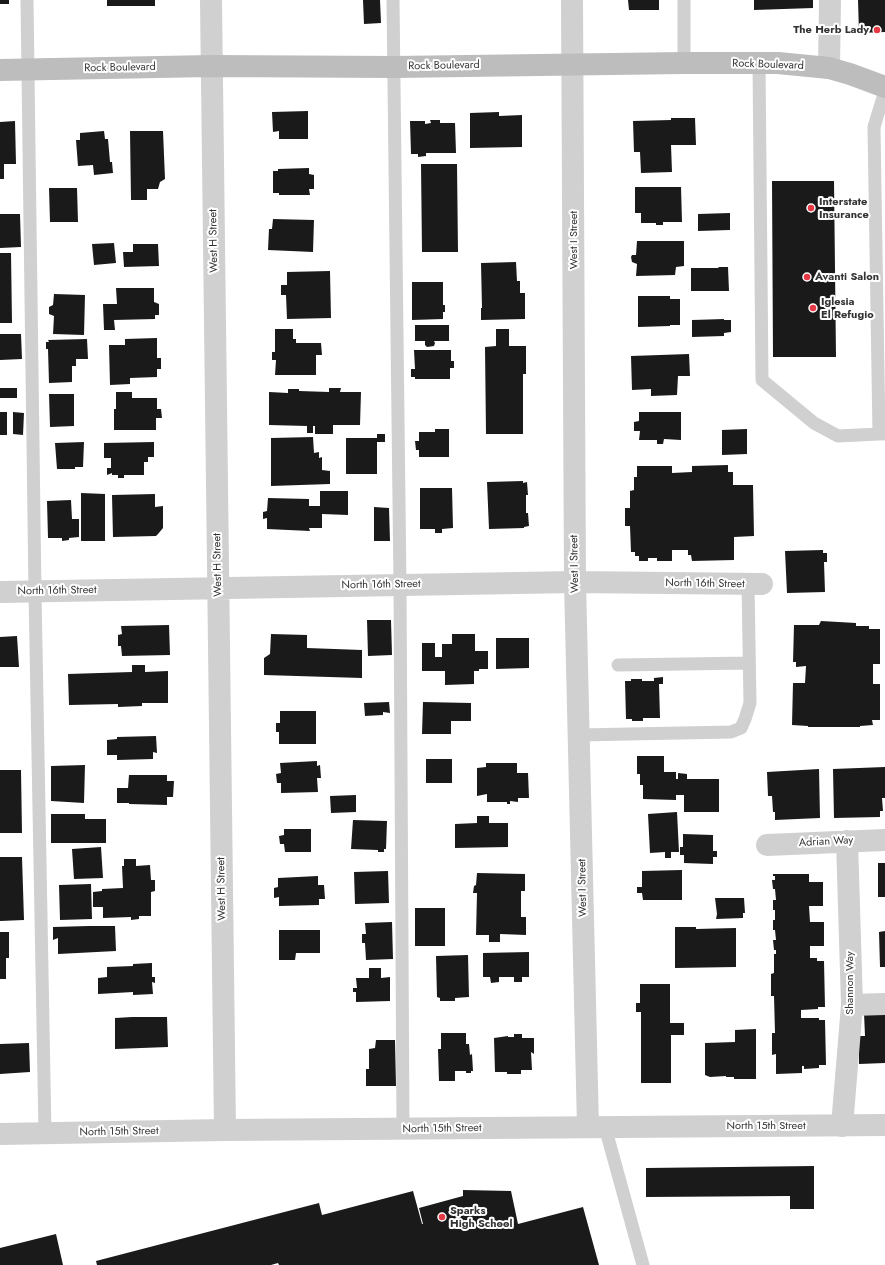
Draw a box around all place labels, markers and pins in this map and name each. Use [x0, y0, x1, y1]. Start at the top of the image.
place label: The Herb Lady [793, 23, 869, 37]
marker: The Herb Lady [872, 25, 882, 35]
place label: Interstate Insurance [819, 195, 869, 221]
marker: Interstate Insurance [806, 203, 816, 213]
place label: Avanti Salon [815, 270, 879, 284]
marker: Avanti Salon [802, 272, 812, 282]
place label: Iglesia El Refugio [821, 295, 874, 321]
marker: Iglesia El Refugio [808, 303, 818, 313]
place label: Sparks High School [450, 1204, 512, 1230]
marker: Sparks High School [437, 1212, 447, 1222]

